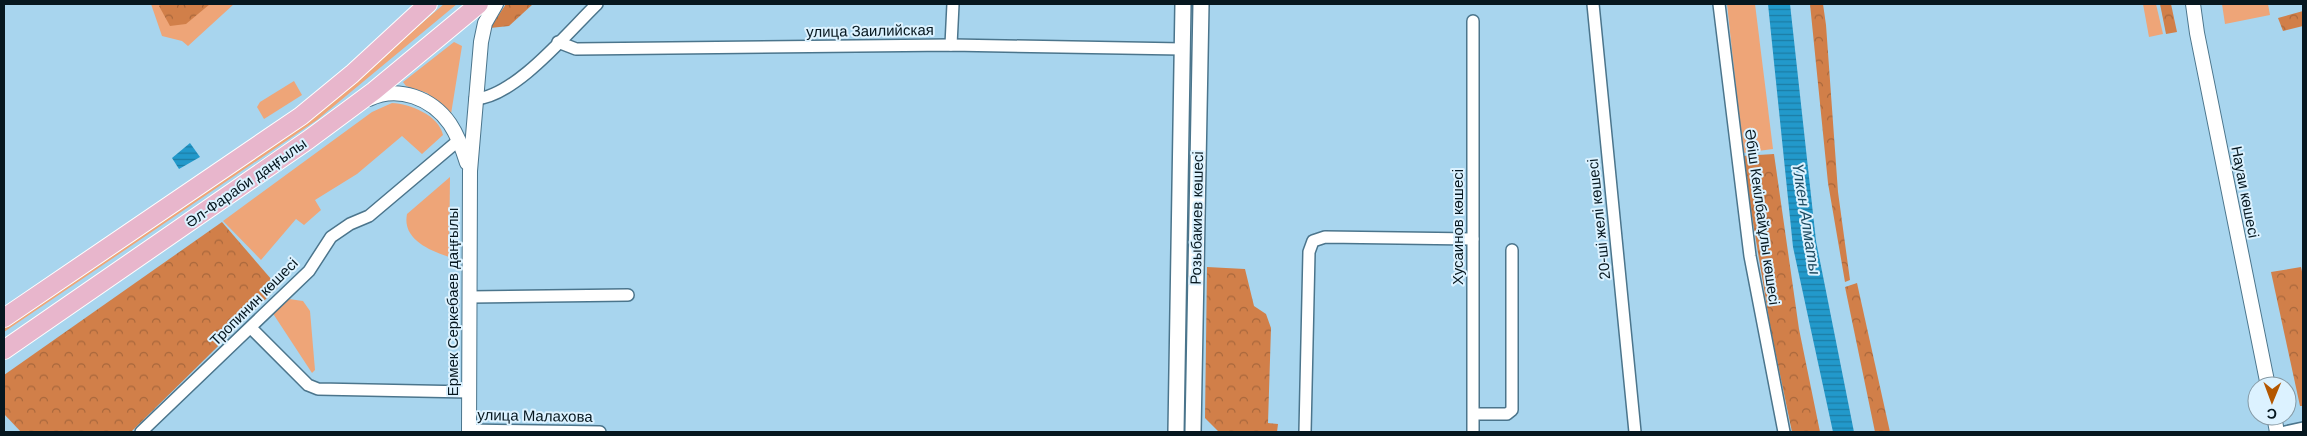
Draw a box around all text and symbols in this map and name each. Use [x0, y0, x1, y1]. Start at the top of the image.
street label: улица Заилийская [806, 21, 934, 40]
street label: Әбіш Кекілбайұлы көшесі [1742, 128, 1783, 306]
street label: Әл-Фараби даңғылы [182, 134, 309, 231]
street label: Науаи көшесі [2228, 144, 2263, 239]
street label: Розыбакиев көшесі [1187, 151, 1206, 285]
street label: 20-ші желі көшесі [1584, 158, 1613, 280]
water label: Үлкен Алматы [1789, 162, 1824, 276]
street label: Хусаинов көшесі [1449, 169, 1466, 285]
street label: Ермек Серкебаев даңғылы [444, 208, 461, 396]
street label: Тропинин көшесі [206, 254, 301, 349]
north arrow [2247, 376, 2297, 426]
street label: улица Малахова [477, 406, 593, 425]
text: С [2267, 406, 2277, 422]

